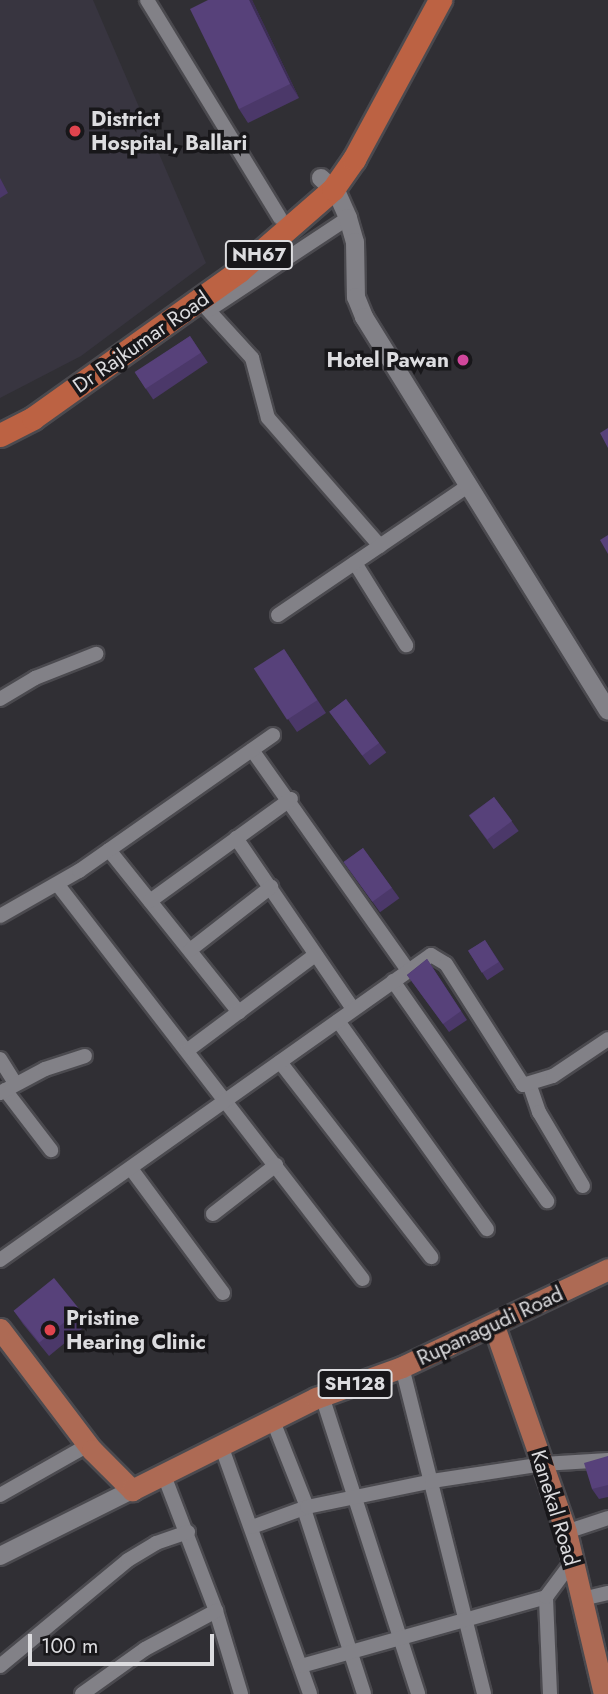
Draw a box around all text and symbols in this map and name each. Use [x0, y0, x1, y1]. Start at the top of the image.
place label: District Hospital, Ballari [91, 106, 247, 156]
marker: District Hospital, Ballari [65, 121, 85, 141]
road number: NH67 [224, 240, 294, 270]
street label: Dr Rajkumar Road [68, 286, 214, 398]
place label: Hotel Pawan [326, 347, 449, 373]
marker: Hotel Pawan [455, 352, 471, 368]
street label: Rupanagudi Road [413, 1281, 567, 1371]
place label: Pristine Hearing Clinic [66, 1305, 206, 1355]
marker: Pristine Hearing Clinic [40, 1320, 60, 1340]
road number: SH128 [316, 1368, 394, 1400]
street label: Kanekal Road [525, 1447, 585, 1569]
scale bar [32, 1620, 217, 1664]
text: 100 m [41, 1631, 98, 1661]

